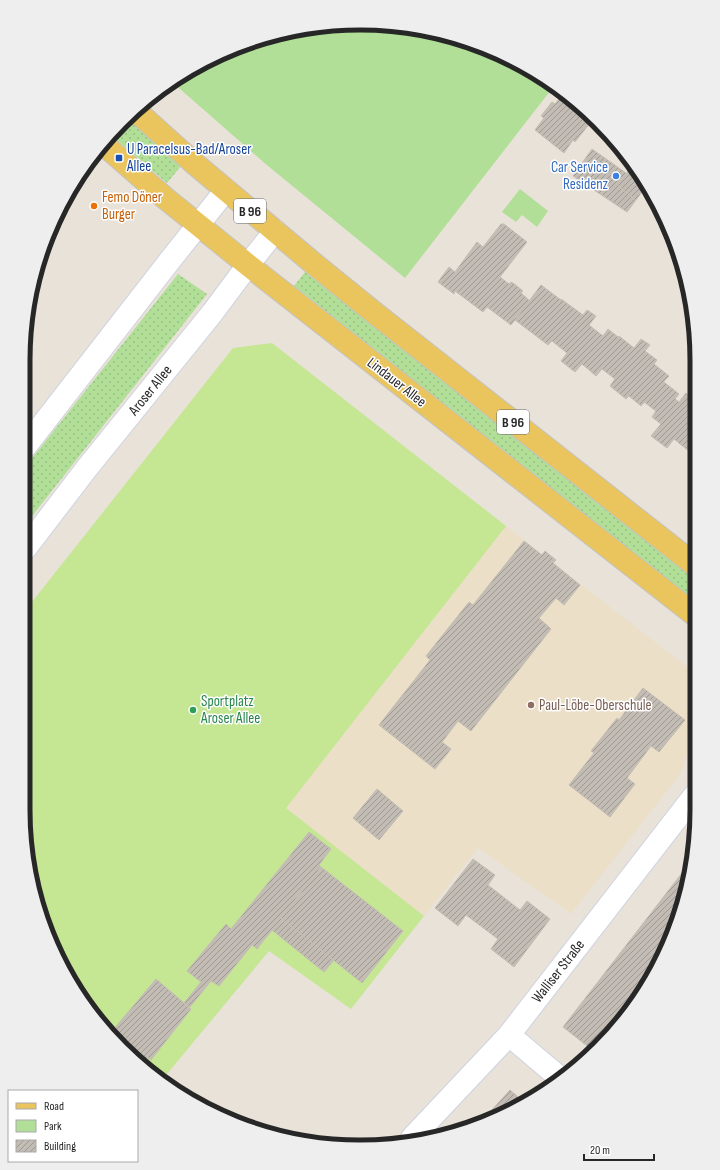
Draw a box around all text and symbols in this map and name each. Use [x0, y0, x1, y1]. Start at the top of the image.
place label: U Paracelsus-Bad/Aroser Allee [126, 140, 252, 176]
marker: U Paracelsus-Bad/Aroser Allee [114, 153, 124, 163]
place label: Car Service Residenz [551, 158, 609, 194]
marker: Car Service Residenz [611, 171, 621, 181]
place label: Femo Döner Burger [102, 188, 163, 224]
road number: B 96 [234, 199, 266, 223]
marker: Femo Döner Burger [89, 201, 99, 211]
street label: Lindauer Allee [363, 353, 430, 411]
street label: Aroser Allee [124, 361, 176, 420]
road number: B 96 [497, 410, 529, 434]
place label: Sportplatz Aroser Allee [200, 692, 260, 728]
place label: Paul-Löbe-Oberschule [539, 696, 652, 715]
marker: Paul-Löbe-Oberschule [526, 700, 536, 710]
marker: Sportplatz Aroser Allee [188, 705, 198, 715]
street label: Walliser Straße [528, 936, 589, 1007]
legend [8, 1090, 138, 1162]
text: Road [44, 1099, 64, 1114]
text: Park [44, 1119, 62, 1134]
scale bar [584, 1136, 654, 1162]
text: Building [44, 1139, 76, 1154]
text: 20 m [590, 1143, 610, 1158]

